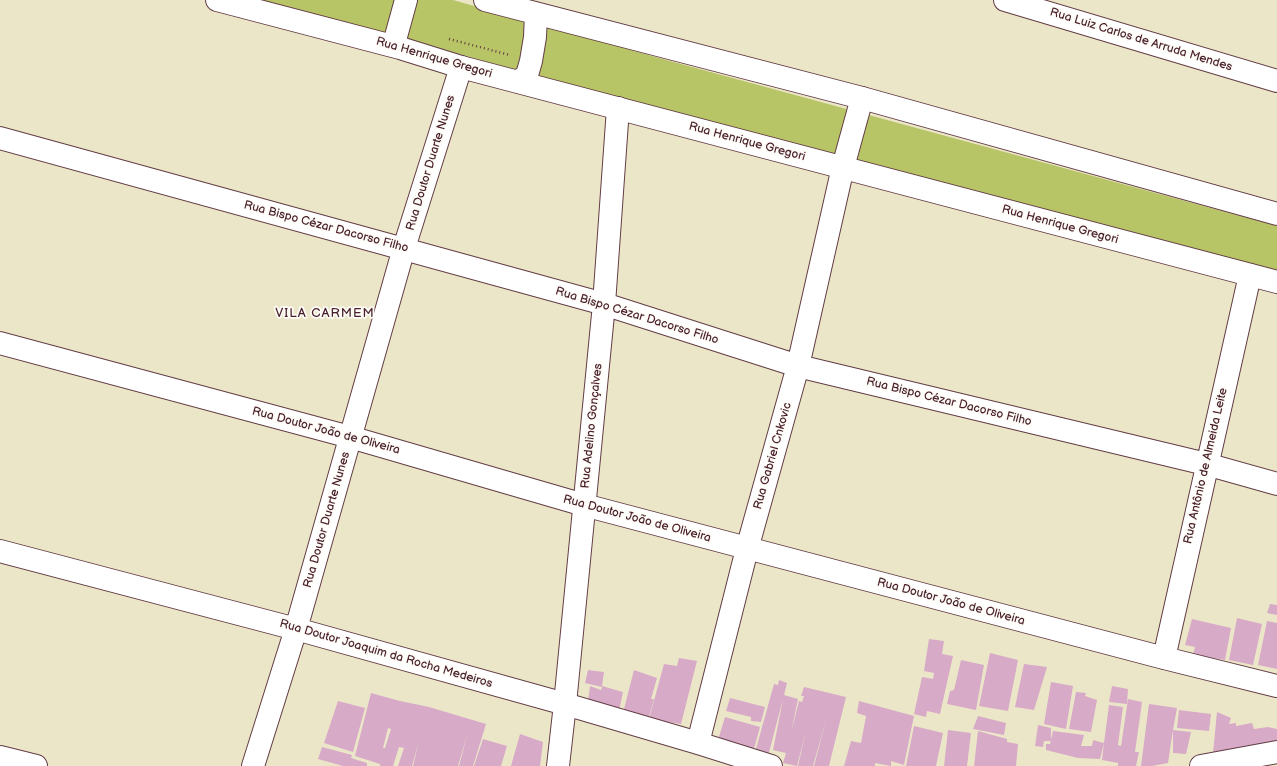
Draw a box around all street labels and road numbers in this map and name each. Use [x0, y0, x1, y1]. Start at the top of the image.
street label: Rua Luiz Carlos de Arruda Mendes [1048, 5, 1234, 75]
street label: Rua Henrique Gregori [374, 35, 494, 81]
street label: Rua Doutor Duarte Nunes [404, 94, 458, 232]
street label: Rua Henrique Gregori [687, 119, 807, 165]
street label: Rua Bispo Cézar Dacorso Filho [242, 198, 410, 256]
street label: Rua Henrique Gregori [1000, 202, 1120, 248]
street label: Rua Bispo Cézar Dacorso Filho [554, 284, 720, 348]
street label: Rua Adelino Gonçalves [578, 363, 606, 489]
street label: Rua Bispo Cézar Dacorso Filho [865, 374, 1033, 430]
street label: Rua Antônio de Almeida Leite [1181, 386, 1231, 546]
street label: Rua Gabriel Cnkovic [751, 401, 795, 511]
street label: Rua Doutor João de Oliveira [250, 404, 402, 458]
street label: Rua Doutor Duarte Nunes [301, 450, 353, 590]
street label: Rua Doutor João de Oliveira [561, 492, 713, 546]
street label: Rua Doutor João de Oliveira [875, 575, 1027, 629]
street label: Rua Doutor Joaquim da Rocha Medeiros [278, 617, 494, 691]

